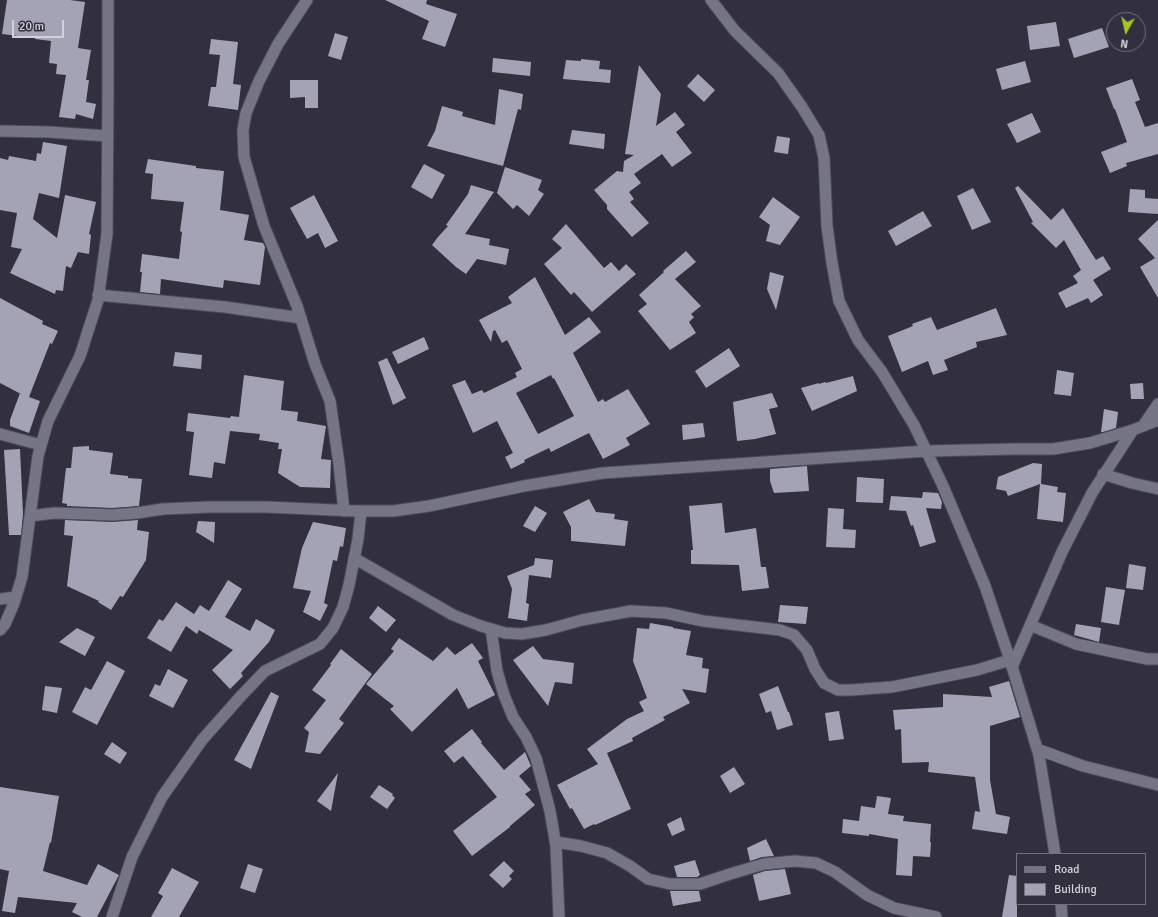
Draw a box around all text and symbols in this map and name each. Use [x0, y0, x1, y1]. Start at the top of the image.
scale bar [14, 12, 66, 38]
north arrow [1106, 12, 1146, 52]
text: 20 m [19, 19, 44, 34]
text: N [1120, 36, 1129, 50]
legend [1016, 853, 1146, 905]
text: Road [1054, 862, 1080, 877]
text: Building [1054, 882, 1097, 897]

